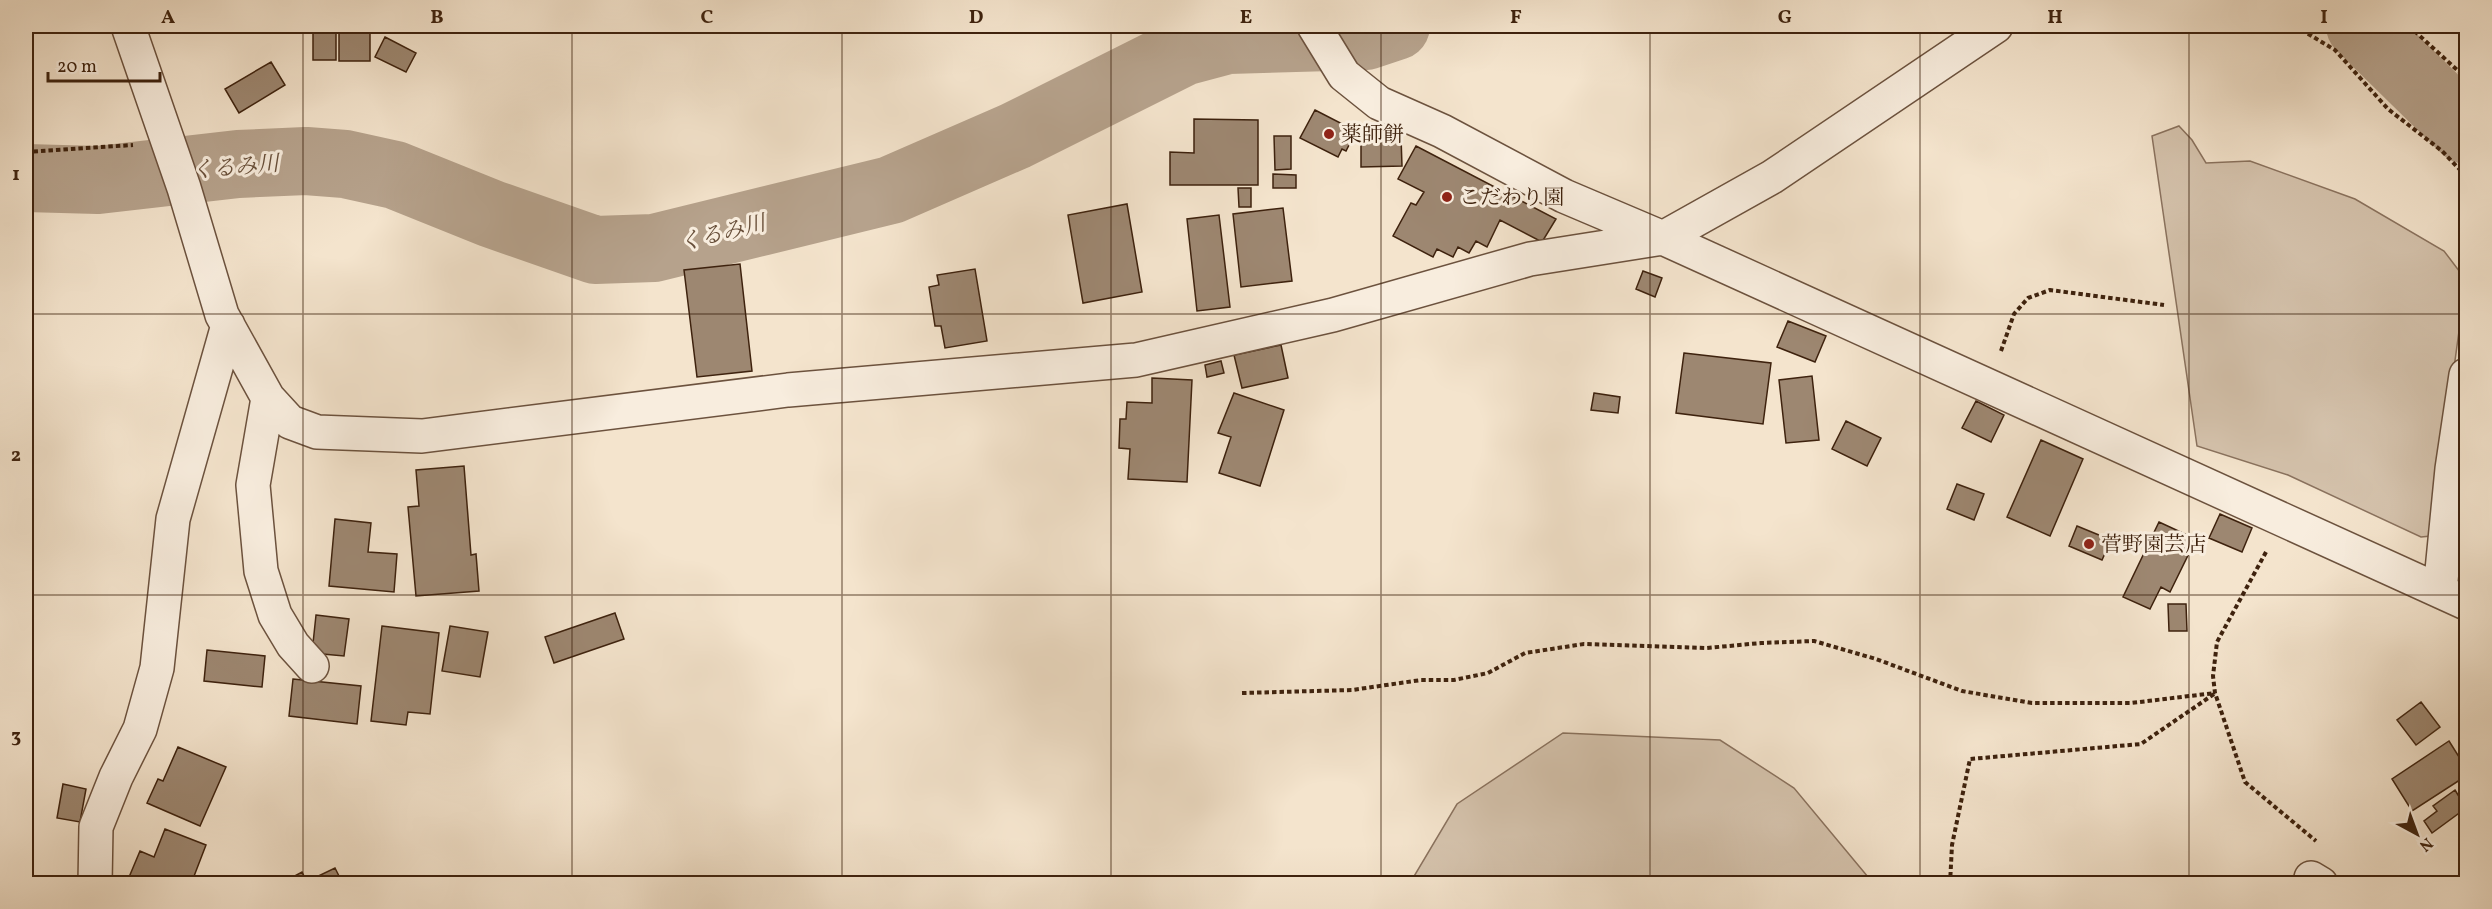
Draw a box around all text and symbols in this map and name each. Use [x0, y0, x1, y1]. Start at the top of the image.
text: A [161, 4, 175, 32]
text: B [430, 4, 444, 32]
text: C [701, 4, 714, 32]
text: D [969, 4, 983, 32]
text: E [1240, 4, 1252, 32]
text: F [1510, 4, 1522, 32]
text: G [1778, 4, 1792, 32]
text: H [2047, 4, 2063, 32]
text: I [2320, 4, 2328, 32]
scale bar [48, 45, 160, 83]
text: 20 m [57, 55, 97, 80]
place label: 薬師餅 [1341, 121, 1404, 150]
marker: 薬師餅 [1322, 127, 1336, 141]
water label: くるみ川 [190, 149, 282, 188]
text: 1 [12, 161, 20, 189]
place label: こだわり園 [1459, 184, 1564, 213]
marker: こだわり園 [1440, 190, 1454, 204]
water label: くるみ川 [676, 208, 771, 260]
text: 2 [11, 442, 21, 470]
place label: 菅野園芸店 [2101, 531, 2206, 560]
marker: 菅野園芸店 [2082, 537, 2096, 551]
text: 3 [11, 723, 21, 751]
north arrow [2387, 804, 2447, 864]
text: N [2414, 832, 2437, 856]

